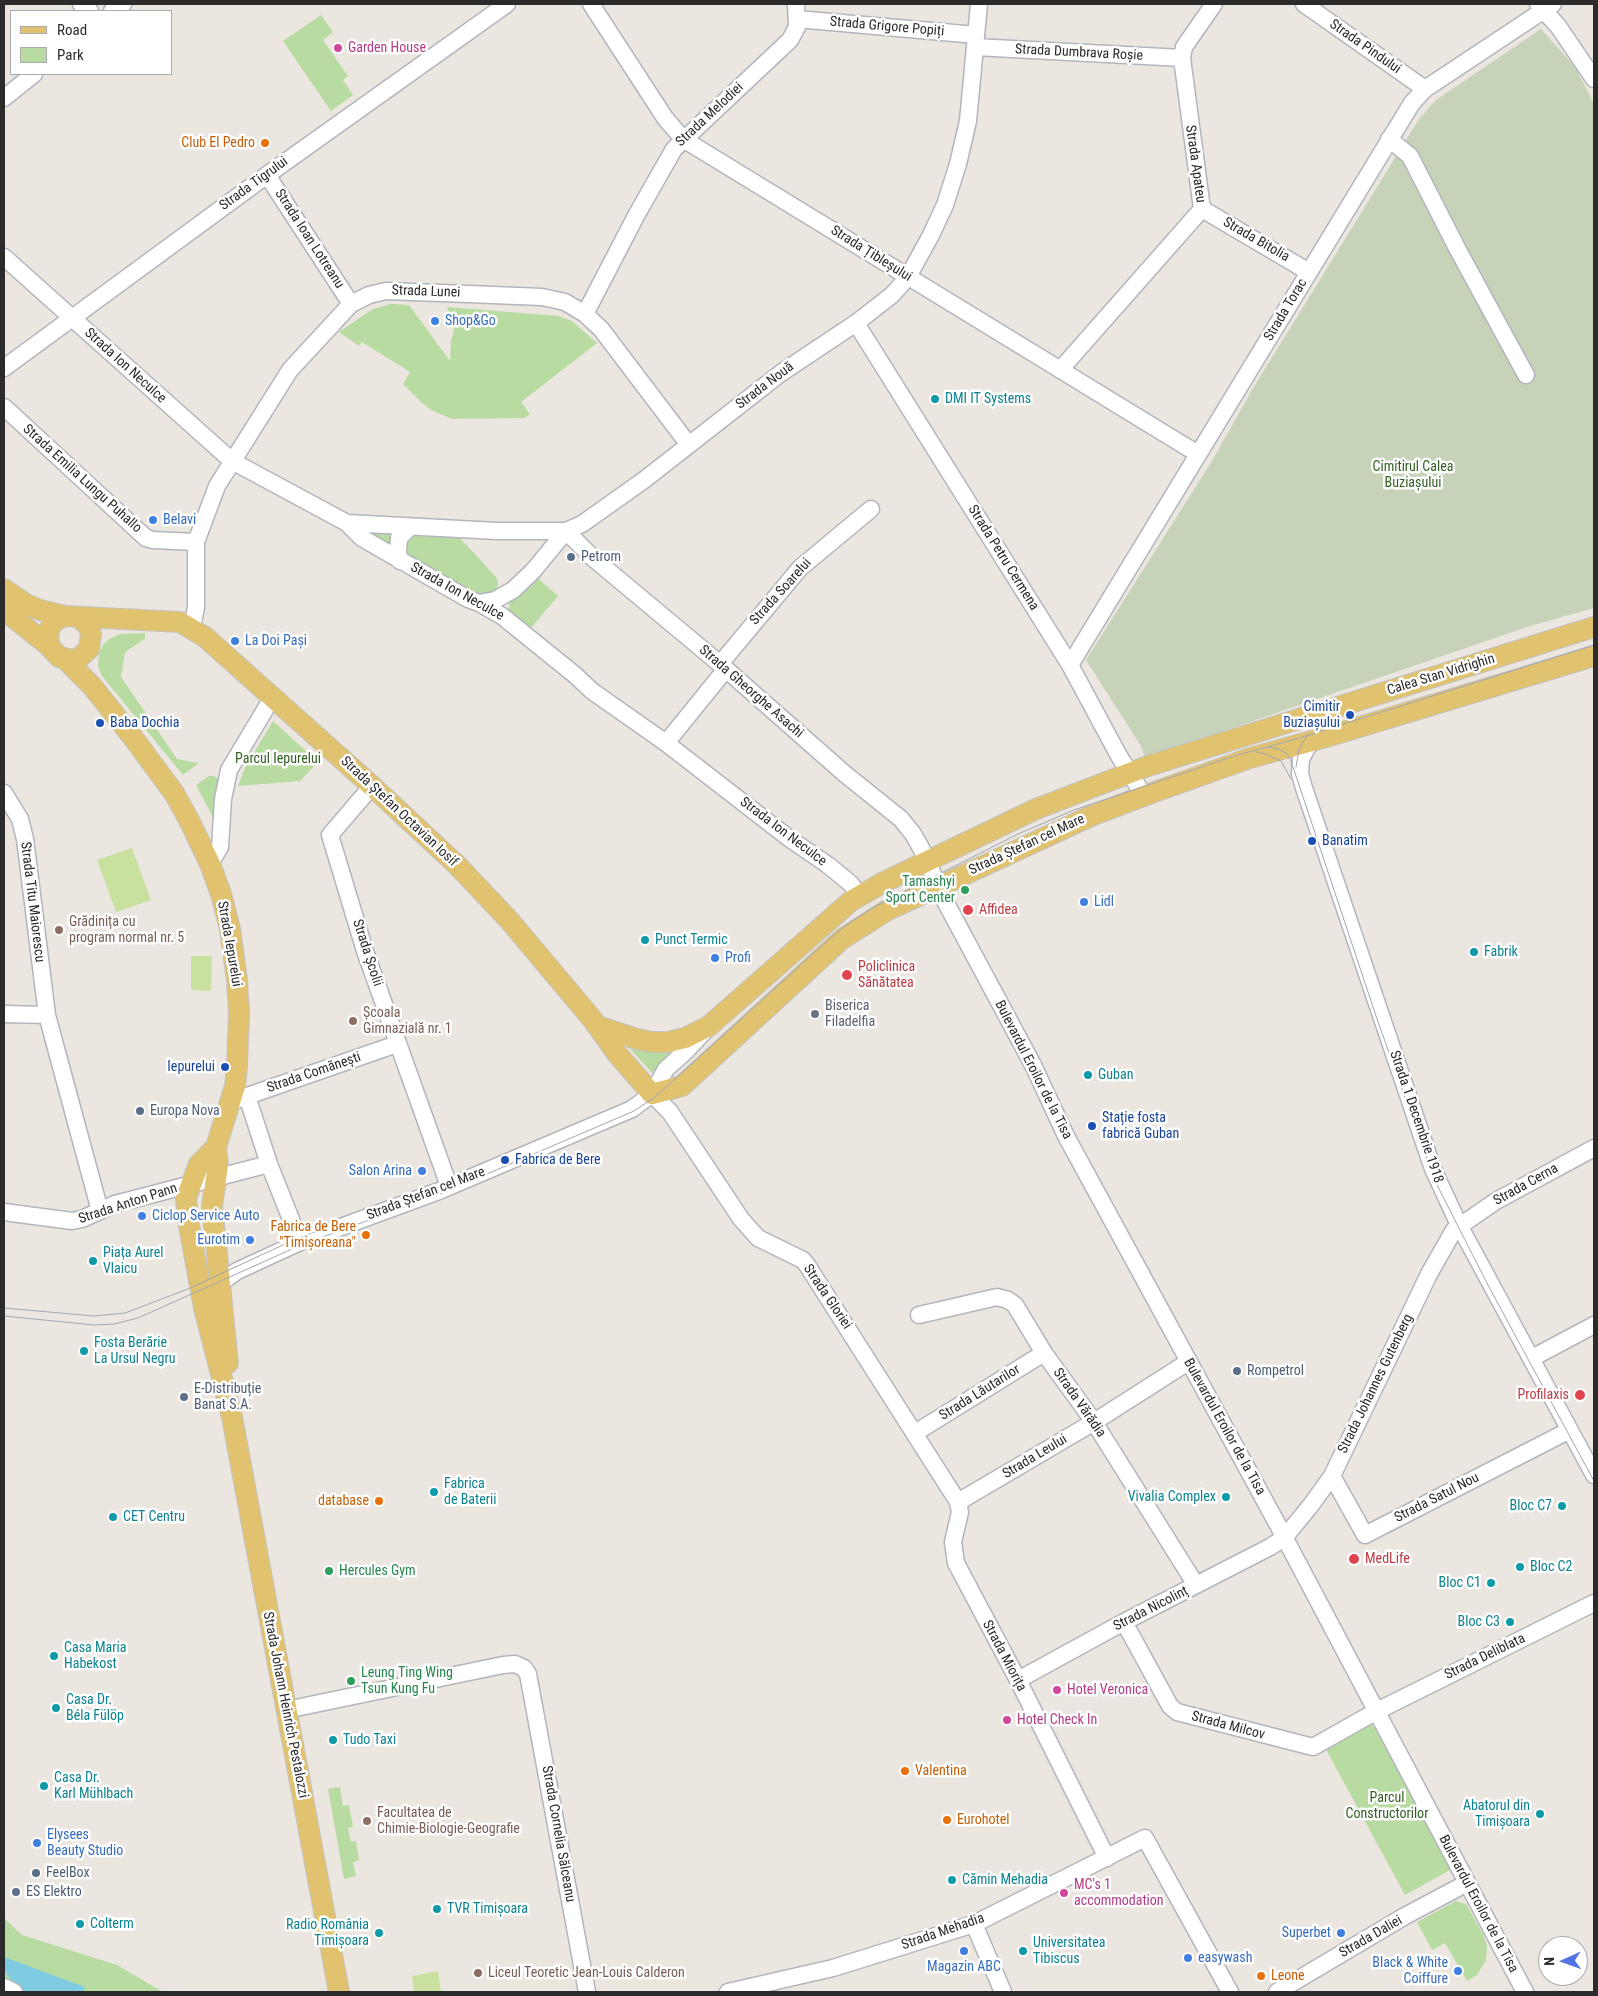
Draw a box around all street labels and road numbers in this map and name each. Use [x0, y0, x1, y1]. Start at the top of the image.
street label: Strada Grigore Popiți [829, 14, 945, 40]
street label: Strada Pindului [1326, 16, 1404, 78]
street label: Strada Dumbrava Roșie [1015, 41, 1143, 65]
street label: Strada Melodiei [673, 79, 747, 151]
street label: Strada Apateu [1181, 124, 1209, 204]
street label: Strada Tigrului [216, 154, 292, 214]
street label: Strada Ioan Lotreanu [271, 186, 347, 292]
street label: Strada Bitolia [1220, 214, 1292, 266]
street label: Strada Țibleșului [827, 222, 915, 286]
street label: Strada Torac [1261, 276, 1311, 344]
street label: Strada Lunei [391, 282, 461, 302]
street label: Strada Ion Neculce [81, 325, 169, 407]
street label: Strada Nouă [733, 359, 797, 413]
street label: Strada Emilia Lungu Puhallo [19, 421, 145, 537]
street label: Strada Petru Cermena [964, 502, 1042, 614]
street label: Strada Soarelui [747, 555, 815, 629]
street label: Strada Ion Neculce [407, 559, 507, 625]
street label: Strada Gheorghe Asachi [695, 642, 807, 742]
street label: Calea Stan Vidrighin [1385, 651, 1497, 699]
street label: Strada Ștefan Octavian Iosif [337, 753, 461, 871]
street label: Strada Ion Neculce [736, 794, 830, 870]
street label: Strada Ștefan cel Mare [967, 811, 1087, 879]
street label: Strada Titu Maiorescu [16, 841, 48, 963]
street label: Strada Iepurelui [213, 900, 245, 988]
street label: Strada Școlii [348, 917, 386, 989]
street label: Bulevardul Eroilor de la Tisa [991, 998, 1075, 1142]
street label: Strada Comănești [265, 1049, 363, 1097]
street label: Strada 1 Decembrie 1918 [1385, 1049, 1447, 1185]
street label: Strada Cerna [1491, 1160, 1561, 1210]
street label: Strada Ștefan cel Mare [364, 1164, 488, 1224]
street label: Strada Anton Pann [77, 1180, 179, 1228]
street label: Strada Gloriei [799, 1261, 855, 1333]
street label: Strada Johannes Gutenberg [1335, 1312, 1417, 1456]
street label: Bulevardul Eroilor de la Tisa [1179, 1356, 1269, 1498]
street label: Strada Lăutarilor [937, 1362, 1023, 1424]
street label: Strada Vărădia [1049, 1365, 1109, 1441]
street label: Strada Leului [1000, 1431, 1070, 1483]
street label: Strada Satul Nou [1392, 1469, 1482, 1527]
street label: Strada Nicolinț [1111, 1583, 1191, 1635]
street label: Strada Johann Heinrich Pestalozzi [259, 1611, 311, 1799]
street label: Strada Miorița [978, 1618, 1030, 1694]
street label: Strada Deliblata [1442, 1630, 1528, 1684]
street label: Strada Milcov [1189, 1708, 1267, 1744]
street label: Strada Cornelia Sălceanu [538, 1764, 578, 1904]
street label: Bulevardul Eroilor de la Tisa [1435, 1832, 1521, 1976]
street label: Strada Mehadia [899, 1910, 987, 1954]
street label: Strada Daliei [1337, 1912, 1405, 1962]

